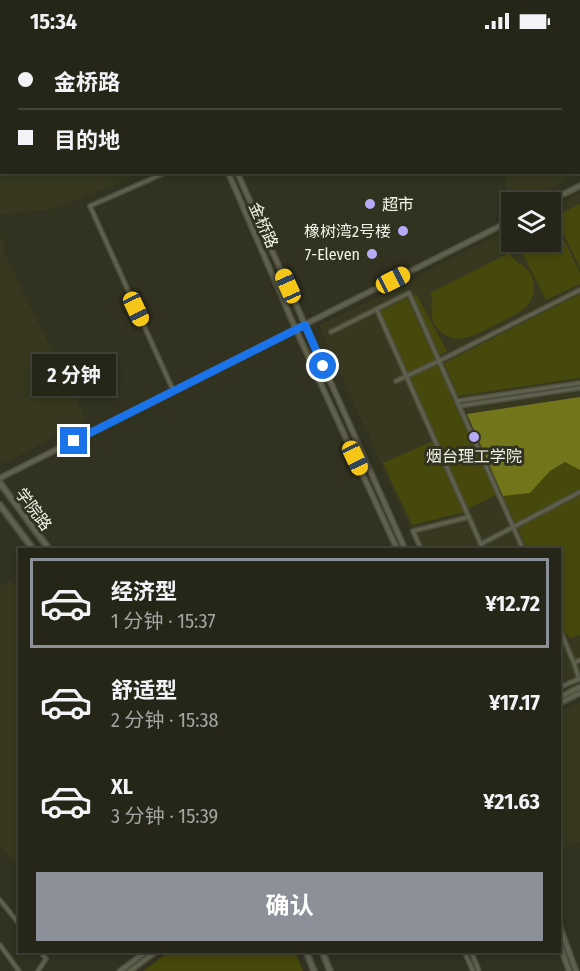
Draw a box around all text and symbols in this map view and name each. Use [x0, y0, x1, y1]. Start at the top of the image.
text: 15:34 [30, 8, 77, 35]
text: 金桥路 [54, 69, 120, 96]
text: 目的地 [54, 127, 120, 154]
map controls [501, 192, 561, 252]
button: layers [501, 192, 561, 252]
place label: 超市 [382, 195, 414, 214]
marker: 超市 [363, 197, 377, 211]
street label: 金桥路 [245, 199, 282, 251]
place label: 橡树湾2号楼 [304, 222, 391, 241]
marker: 橡树湾2号楼 [396, 224, 410, 238]
place label: 7-Eleven [305, 245, 360, 264]
marker: 7-Eleven [365, 247, 379, 261]
car [373, 264, 413, 296]
car [272, 266, 304, 306]
car [120, 289, 152, 329]
route start [309, 352, 336, 379]
callout: 2 分钟 [32, 354, 116, 396]
text: 2 分钟 [47, 363, 101, 387]
route end [60, 427, 87, 454]
marker: 烟台理工学院 [467, 430, 481, 444]
car [339, 438, 371, 478]
place label: 烟台理工学院 [426, 447, 522, 466]
street label: 学院路 [12, 484, 56, 534]
icon: car [39, 576, 93, 630]
text: 经济型 [111, 578, 177, 605]
text: ¥12.72 [485, 590, 540, 617]
text: 1 分钟 · 15:37 [111, 609, 216, 633]
icon: car [39, 675, 93, 729]
text: 舒适型 [111, 677, 177, 704]
text: ¥17.17 [489, 689, 540, 716]
text: 2 分钟 · 15:38 [111, 708, 219, 732]
text: XL [111, 773, 133, 800]
icon: car [39, 774, 93, 828]
text: ¥21.63 [483, 788, 540, 815]
text: 3 分钟 · 15:39 [111, 804, 218, 828]
button: 确认 [36, 872, 543, 941]

